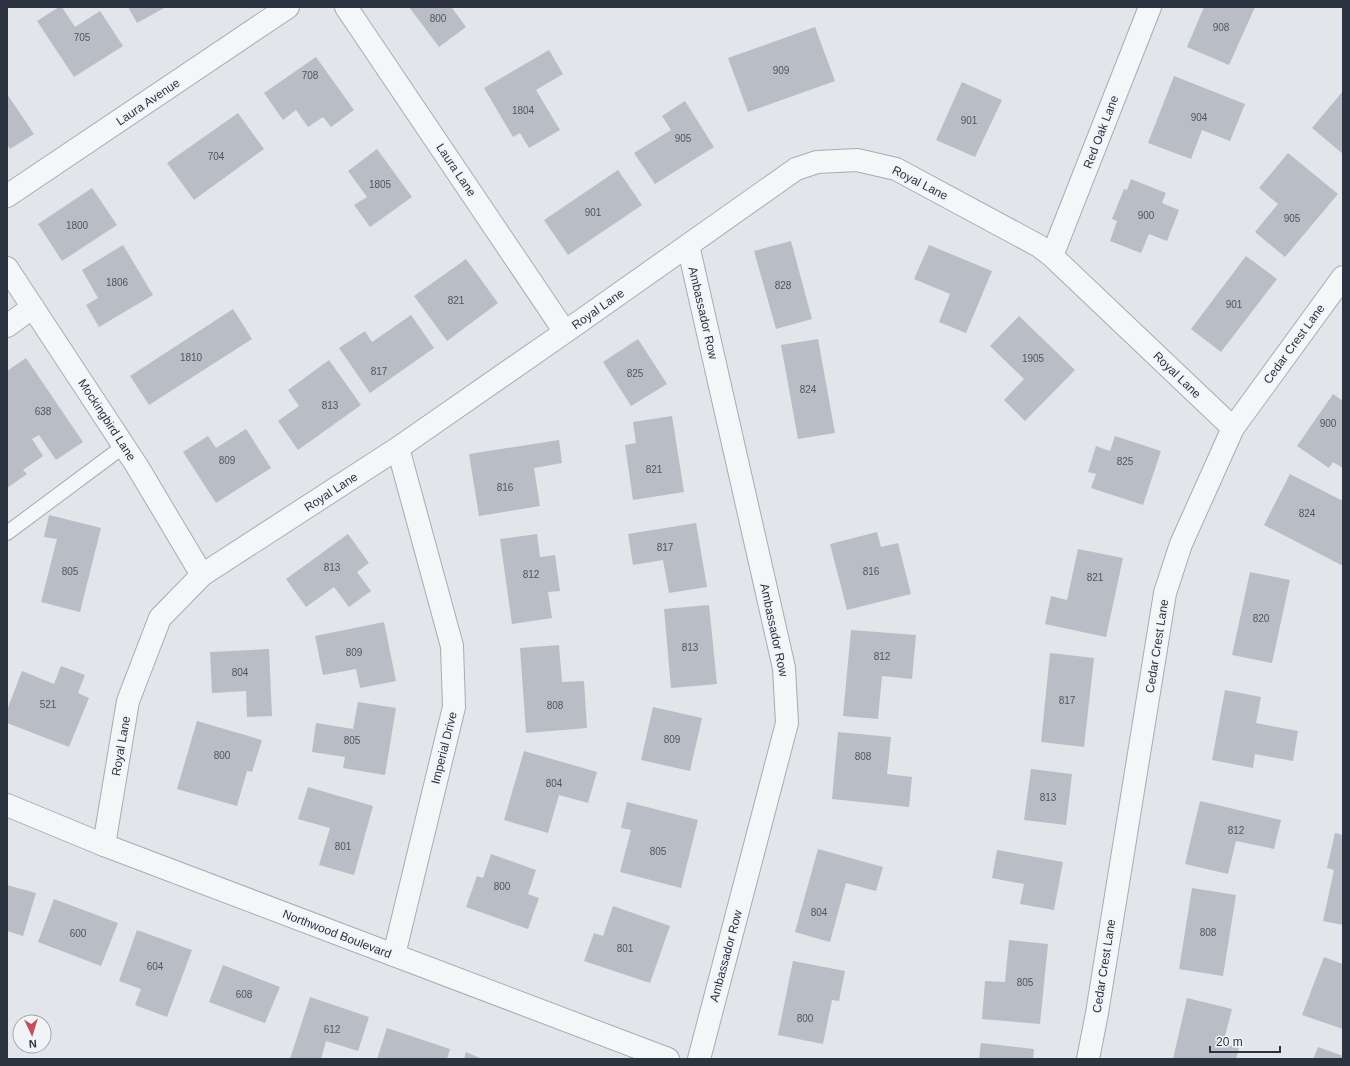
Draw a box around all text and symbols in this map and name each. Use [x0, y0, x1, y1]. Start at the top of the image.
house number: 800 [430, 13, 447, 24]
house number: 908 [1213, 22, 1230, 33]
house number: 705 [74, 32, 91, 43]
house number: 909 [773, 65, 790, 76]
house number: 708 [302, 70, 319, 81]
street label: Laura Avenue [113, 75, 183, 128]
street label: Red Oak Lane [1081, 93, 1122, 171]
house number: 1804 [512, 105, 535, 116]
house number: 904 [1191, 112, 1208, 123]
house number: 901 [961, 115, 978, 126]
house number: 905 [675, 133, 692, 144]
street label: Laura Lane [433, 141, 479, 199]
house number: 704 [208, 151, 225, 162]
street label: Royal Lane [890, 163, 951, 203]
house number: 1805 [369, 179, 392, 190]
house number: 901 [585, 207, 602, 218]
house number: 900 [1138, 210, 1155, 221]
house number: 905 [1284, 213, 1301, 224]
house number: 1800 [66, 220, 89, 231]
street label: Ambassador Row [686, 265, 721, 361]
house number: 1806 [106, 277, 129, 288]
house number: 828 [775, 280, 792, 291]
street label: Royal Lane [569, 286, 627, 332]
house number: 821 [448, 295, 465, 306]
house number: 901 [1226, 299, 1243, 310]
street label: Cedar Crest Lane [1260, 301, 1328, 386]
street label: Royal Lane [1150, 349, 1204, 401]
house number: 1810 [180, 352, 203, 363]
house number: 1905 [1022, 353, 1045, 364]
house number: 817 [371, 366, 388, 377]
house number: 825 [627, 368, 644, 379]
street label: Mockingbird Lane [75, 376, 139, 464]
house number: 824 [800, 384, 817, 395]
house number: 813 [322, 400, 339, 411]
house number: 638 [35, 406, 52, 417]
house number: 900 [1320, 418, 1337, 429]
house number: 809 [219, 455, 236, 466]
house number: 825 [1117, 456, 1134, 467]
house number: 821 [646, 464, 663, 475]
street label: Royal Lane [302, 469, 361, 514]
house number: 816 [497, 482, 514, 493]
house number: 824 [1299, 508, 1316, 519]
house number: 817 [657, 542, 674, 553]
house number: 813 [324, 562, 341, 573]
house number: 805 [62, 566, 79, 577]
house number: 816 [863, 566, 880, 577]
house number: 812 [523, 569, 540, 580]
house number: 821 [1087, 572, 1104, 583]
street label: Ambassador Row [757, 582, 791, 678]
street label: Cedar Crest Lane [1143, 598, 1171, 694]
house number: 820 [1253, 613, 1270, 624]
house number: 813 [682, 642, 699, 653]
house number: 809 [346, 647, 363, 658]
house number: 812 [874, 651, 891, 662]
house number: 804 [232, 667, 249, 678]
house number: 817 [1059, 695, 1076, 706]
house number: 521 [40, 699, 57, 710]
house number: 808 [547, 700, 564, 711]
street label: Imperial Drive [428, 710, 460, 786]
street label: Royal Lane [109, 715, 133, 777]
house number: 809 [664, 734, 681, 745]
house number: 805 [344, 735, 361, 746]
house number: 800 [214, 750, 231, 761]
house number: 808 [855, 751, 872, 762]
house number: 804 [546, 778, 563, 789]
house number: 813 [1040, 792, 1057, 803]
house number: 812 [1228, 825, 1245, 836]
house number: 801 [335, 841, 352, 852]
house number: 805 [650, 846, 667, 857]
house number: 800 [494, 881, 511, 892]
street label: Northwood Boulevard [281, 907, 393, 961]
house number: 804 [811, 907, 828, 918]
street label: Ambassador Row [707, 908, 745, 1004]
street label: Cedar Crest Lane [1090, 918, 1118, 1014]
house number: 808 [1200, 927, 1217, 938]
house number: 600 [70, 928, 87, 939]
house number: 801 [617, 943, 634, 954]
house number: 604 [147, 961, 164, 972]
house number: 805 [1017, 977, 1034, 988]
house number: 608 [236, 989, 253, 1000]
house number: 800 [797, 1013, 814, 1024]
north arrow [12, 1014, 52, 1054]
house number: 612 [324, 1024, 341, 1035]
scale bar [1210, 1028, 1280, 1054]
text: 20 m [1216, 1035, 1243, 1049]
text: N [28, 1038, 37, 1050]

